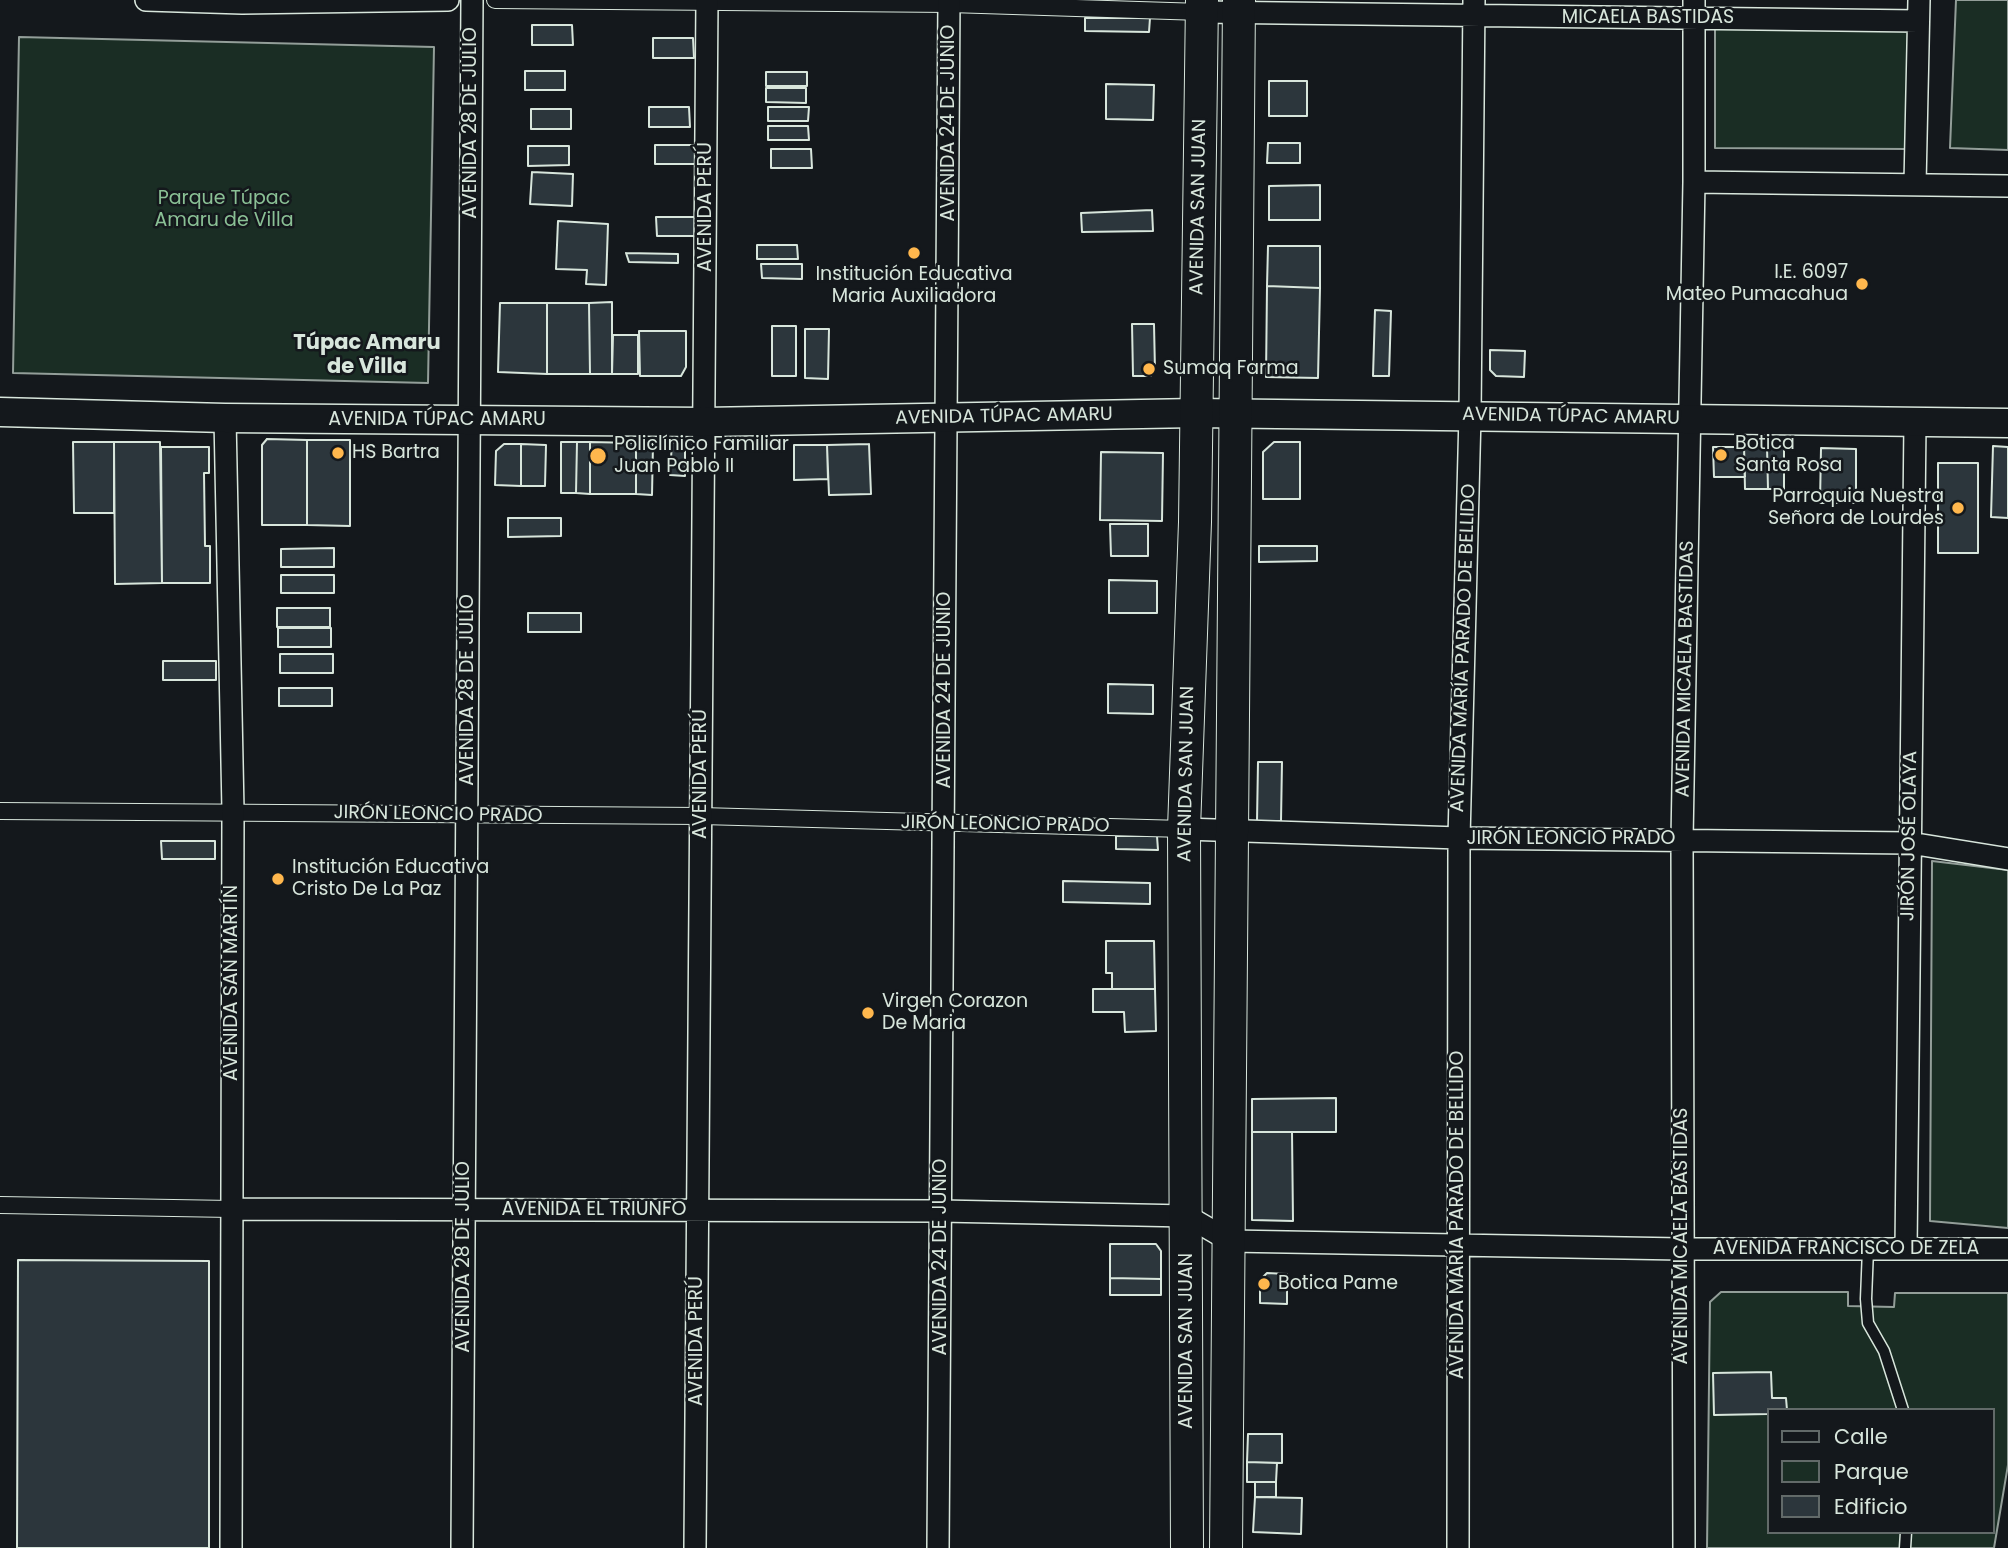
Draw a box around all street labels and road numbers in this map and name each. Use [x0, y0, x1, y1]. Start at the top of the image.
street label: MICAELA BASTIDAS [1562, 7, 1734, 29]
street label: AVENIDA 24 DE JUNIO [938, 25, 960, 221]
street label: AVENIDA 28 DE JULIO [460, 27, 482, 219]
street label: AVENIDA SAN JUAN [1186, 119, 1212, 295]
street label: AVENIDA PERÚ [695, 142, 717, 272]
street label: AVENIDA TÚPAC AMARU [895, 404, 1113, 430]
street label: AVENIDA TÚPAC AMARU [1462, 404, 1680, 430]
street label: AVENIDA TÚPAC AMARU [328, 409, 546, 431]
street label: AVENIDA MARÍA PARADO DE BELLIDO [1447, 483, 1481, 813]
street label: AVENIDA MICAELA BASTIDAS [1672, 540, 1700, 798]
street label: AVENIDA 24 DE JUNIO [934, 592, 956, 788]
street label: AVENIDA 28 DE JULIO [457, 594, 479, 786]
street label: AVENIDA SAN JUAN [1174, 686, 1200, 862]
street label: AVENIDA PERÚ [690, 709, 712, 839]
street label: JIRÓN JOSÉ OLAYA [1897, 751, 1923, 921]
street label: JIRÓN LEONCIO PRADO [333, 802, 543, 828]
street label: JIRÓN LEONCIO PRADO [900, 812, 1110, 838]
street label: JIRÓN LEONCIO PRADO [1467, 828, 1675, 850]
street label: AVENIDA SAN MARTÍN [221, 885, 243, 1081]
street label: AVENIDA MARÍA PARADO DE BELLIDO [1447, 1051, 1469, 1379]
street label: AVENIDA MICAELA BASTIDAS [1671, 1107, 1693, 1365]
street label: AVENIDA 24 DE JUNIO [930, 1159, 952, 1355]
street label: AVENIDA 28 DE JULIO [453, 1161, 475, 1353]
street label: AVENIDA EL TRIUNFO [502, 1199, 686, 1221]
street label: AVENIDA FRANCISCO DE ZELA [1713, 1238, 1979, 1260]
street label: AVENIDA SAN JUAN [1176, 1253, 1198, 1429]
street label: AVENIDA PERÚ [686, 1276, 708, 1406]

